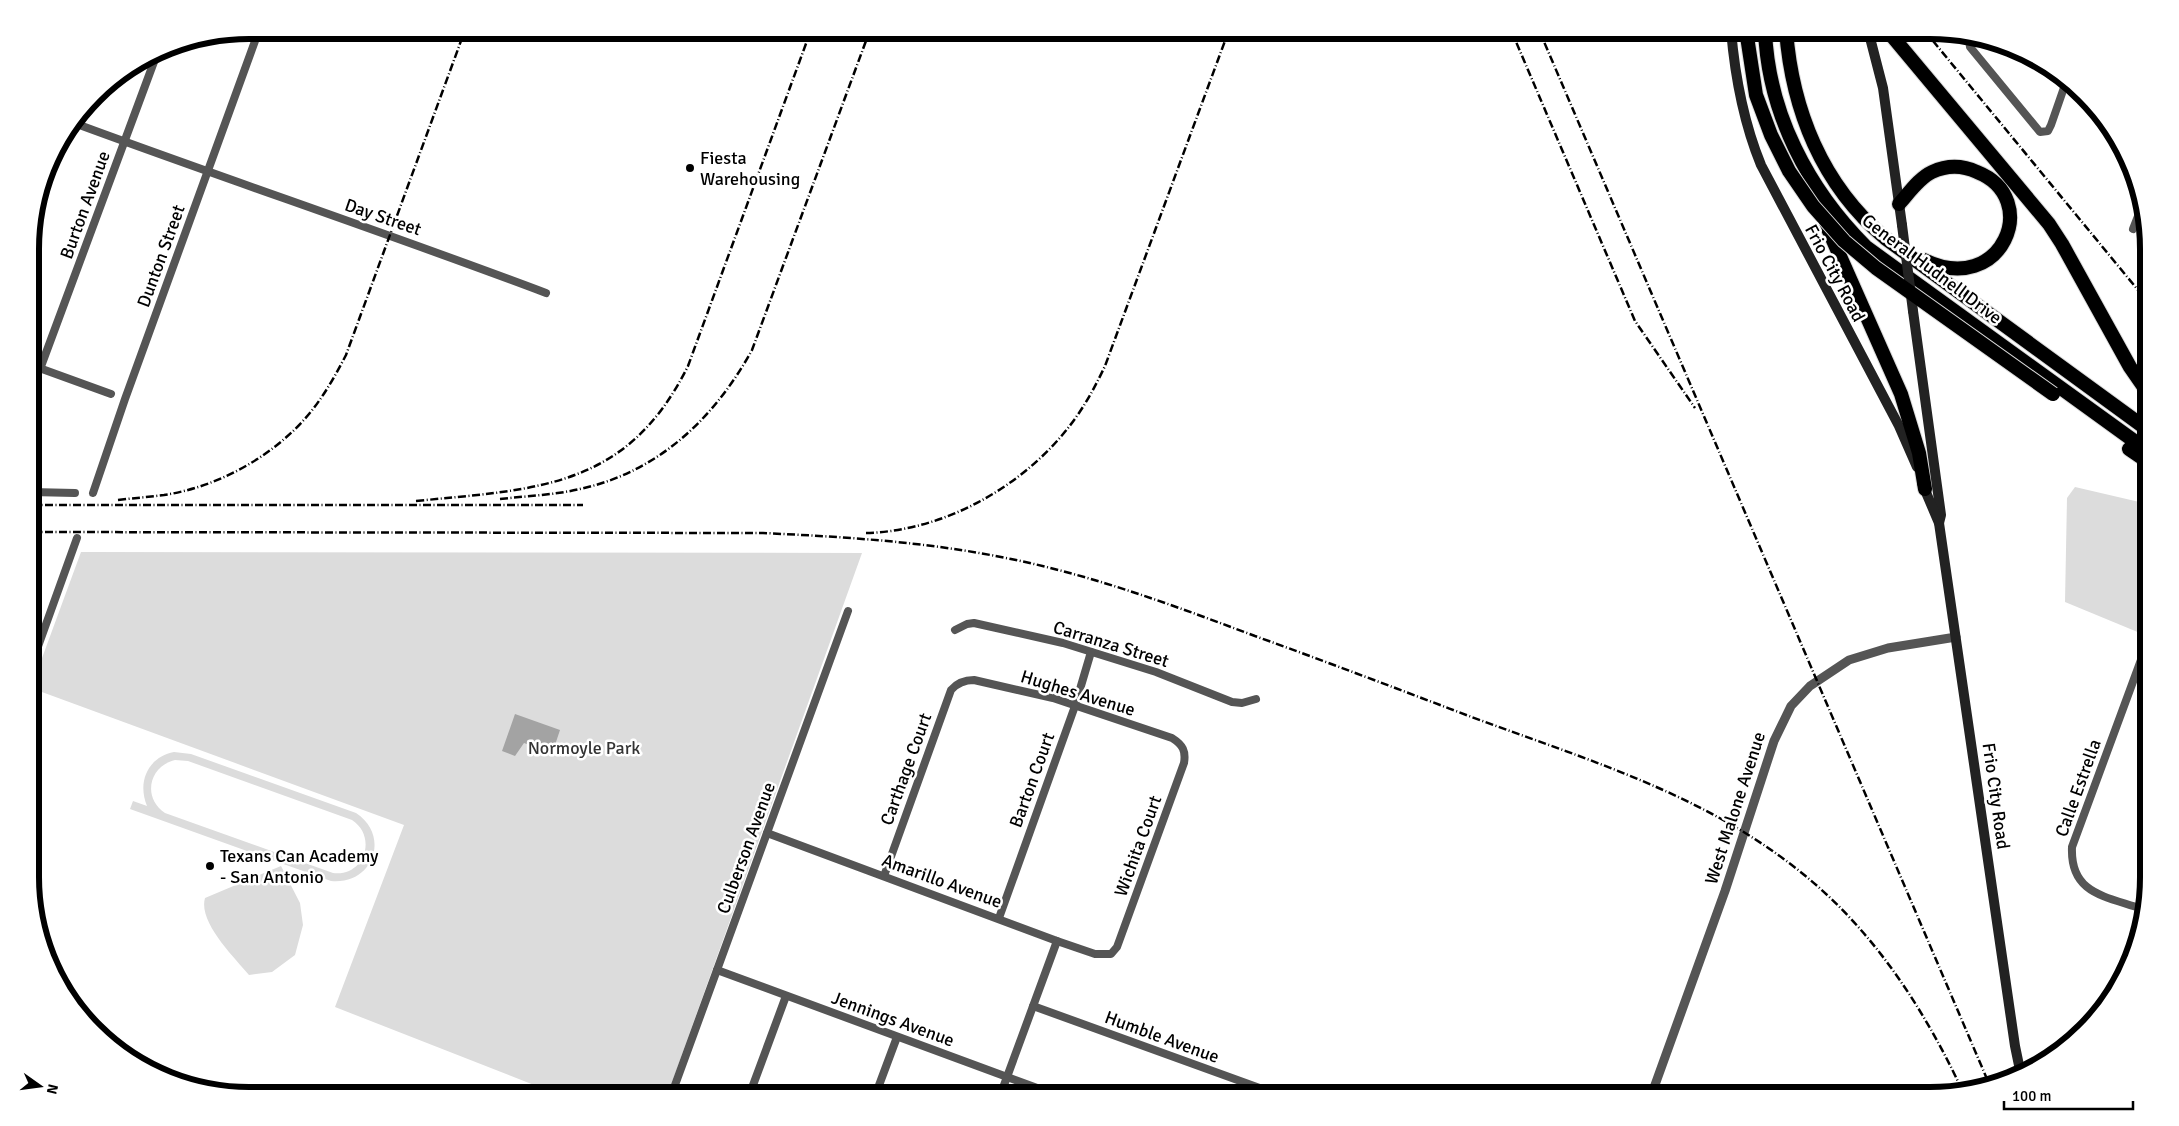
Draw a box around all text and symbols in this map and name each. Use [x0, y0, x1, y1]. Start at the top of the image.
place label: Fiesta Warehousing [700, 147, 800, 190]
street label: Burton Avenue [55, 148, 115, 262]
marker: Fiesta Warehousing [684, 162, 696, 174]
street label: Day Street [342, 194, 424, 240]
street label: Dunton Street [132, 202, 190, 310]
street label: General Hudnell Drive [1858, 209, 2006, 329]
street label: Frio City Road [1800, 221, 1870, 325]
street label: Carranza Street [1050, 616, 1172, 672]
street label: Hughes Avenue [1018, 665, 1138, 721]
street label: Carthage Court [876, 710, 936, 828]
street label: Barton Court [1005, 729, 1059, 831]
street label: West Malone Avenue [1700, 729, 1770, 887]
street label: Calle Estrella [2050, 736, 2106, 840]
park label: Normoyle Park [528, 737, 640, 759]
street label: Frio City Road [1978, 741, 2014, 851]
street label: Culberson Avenue [712, 779, 780, 917]
street label: Wichita Court [1110, 792, 1166, 900]
place label: Texans Can Academy - San Antonio [220, 845, 379, 888]
street label: Amarillo Avenue [879, 849, 1005, 913]
marker: Texans Can Academy - San Antonio [204, 860, 216, 872]
street label: Jennings Avenue [829, 987, 957, 1051]
street label: Humble Avenue [1102, 1006, 1222, 1068]
north arrow [15, 1061, 65, 1111]
scale bar [2004, 1078, 2133, 1110]
text: N [43, 1082, 62, 1096]
text: 100 m [2012, 1087, 2052, 1105]

